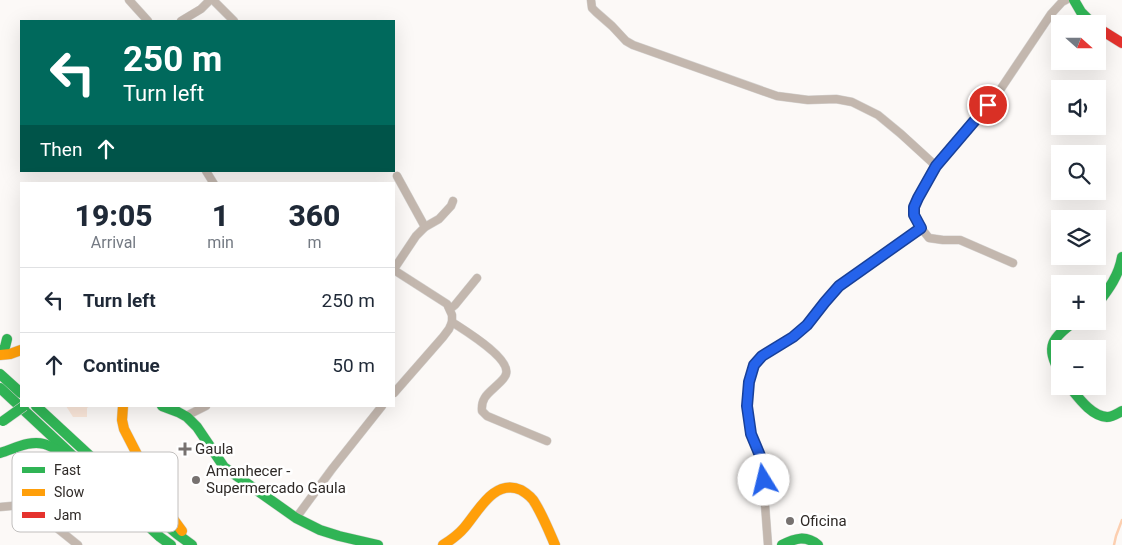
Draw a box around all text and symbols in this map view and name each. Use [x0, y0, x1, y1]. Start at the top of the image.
north arrow [1051, 15, 1106, 70]
map controls [1051, 15, 1106, 395]
text: 250 m [123, 39, 222, 80]
icon: left [40, 40, 105, 105]
button: sound [1051, 80, 1106, 135]
text: Turn left [123, 81, 204, 106]
pin [967, 84, 1009, 126]
icon: arrive [974, 91, 1002, 119]
icon: ahead [92, 135, 120, 163]
text: Then [40, 138, 82, 161]
button: search [1051, 145, 1106, 200]
text: 19:05 [75, 198, 153, 233]
text: 1 [212, 198, 229, 233]
text: 360 [288, 198, 340, 233]
button: layers [1051, 210, 1106, 265]
text: Arrival [91, 233, 136, 252]
text: min [207, 233, 234, 252]
text: m [307, 233, 321, 252]
button: + [1051, 275, 1106, 330]
icon: left [40, 286, 68, 314]
text: Turn left [83, 289, 156, 312]
text: 250 m [322, 289, 375, 312]
button: − [1051, 340, 1106, 395]
icon: ahead [40, 351, 68, 379]
text: Continue [83, 354, 160, 377]
text: 50 m [332, 354, 375, 377]
place label: Gaula [195, 440, 233, 458]
marker: Gaula [179, 443, 191, 455]
legend [12, 452, 178, 532]
position arrow [737, 453, 789, 505]
text: Fast [54, 462, 81, 478]
place label: Amanhecer - Supermercado Gaula [206, 462, 346, 497]
marker: Amanhecer - Supermercado Gaula [190, 474, 202, 486]
text: Slow [54, 484, 85, 500]
text: Jam [54, 507, 82, 523]
place label: Oficina [800, 512, 847, 530]
marker: Oficina [784, 515, 796, 527]

